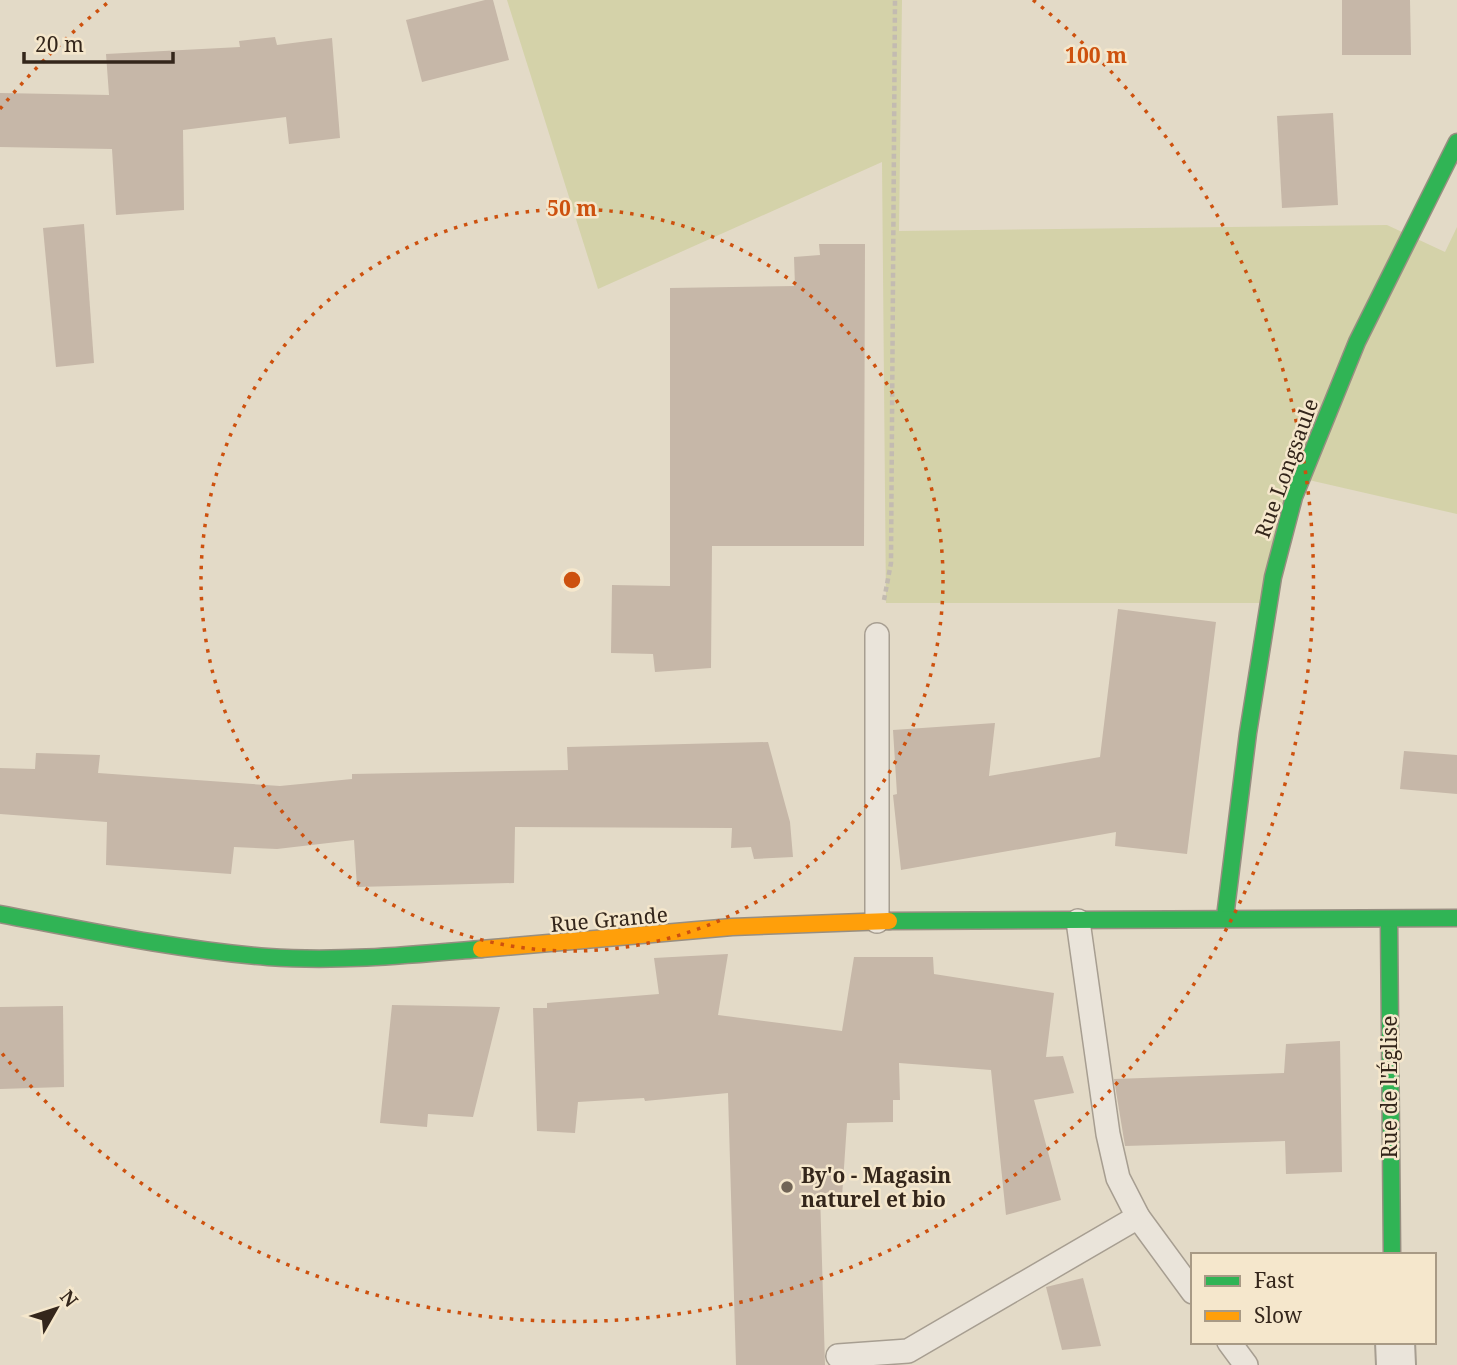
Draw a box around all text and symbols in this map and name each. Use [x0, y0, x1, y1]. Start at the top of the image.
scale bar [24, 21, 173, 65]
text: 20 m [35, 30, 84, 58]
text: 100 m [1065, 41, 1127, 69]
text: 50 m [547, 194, 597, 222]
street label: Rue Longsaule [1248, 395, 1324, 541]
centre of rings [560, 568, 584, 592]
street label: Rue Grande [549, 900, 669, 938]
street label: Rue de l'Église [1375, 1016, 1403, 1158]
place label: By'o - Magasin naturel et bio [801, 1161, 951, 1213]
marker: By'o - Magasin naturel et bio [779, 1179, 795, 1195]
legend [1191, 1253, 1436, 1344]
text: Fast [1254, 1266, 1294, 1294]
north arrow [21, 1274, 91, 1344]
text: N [54, 1284, 84, 1312]
text: Slow [1254, 1301, 1303, 1329]

